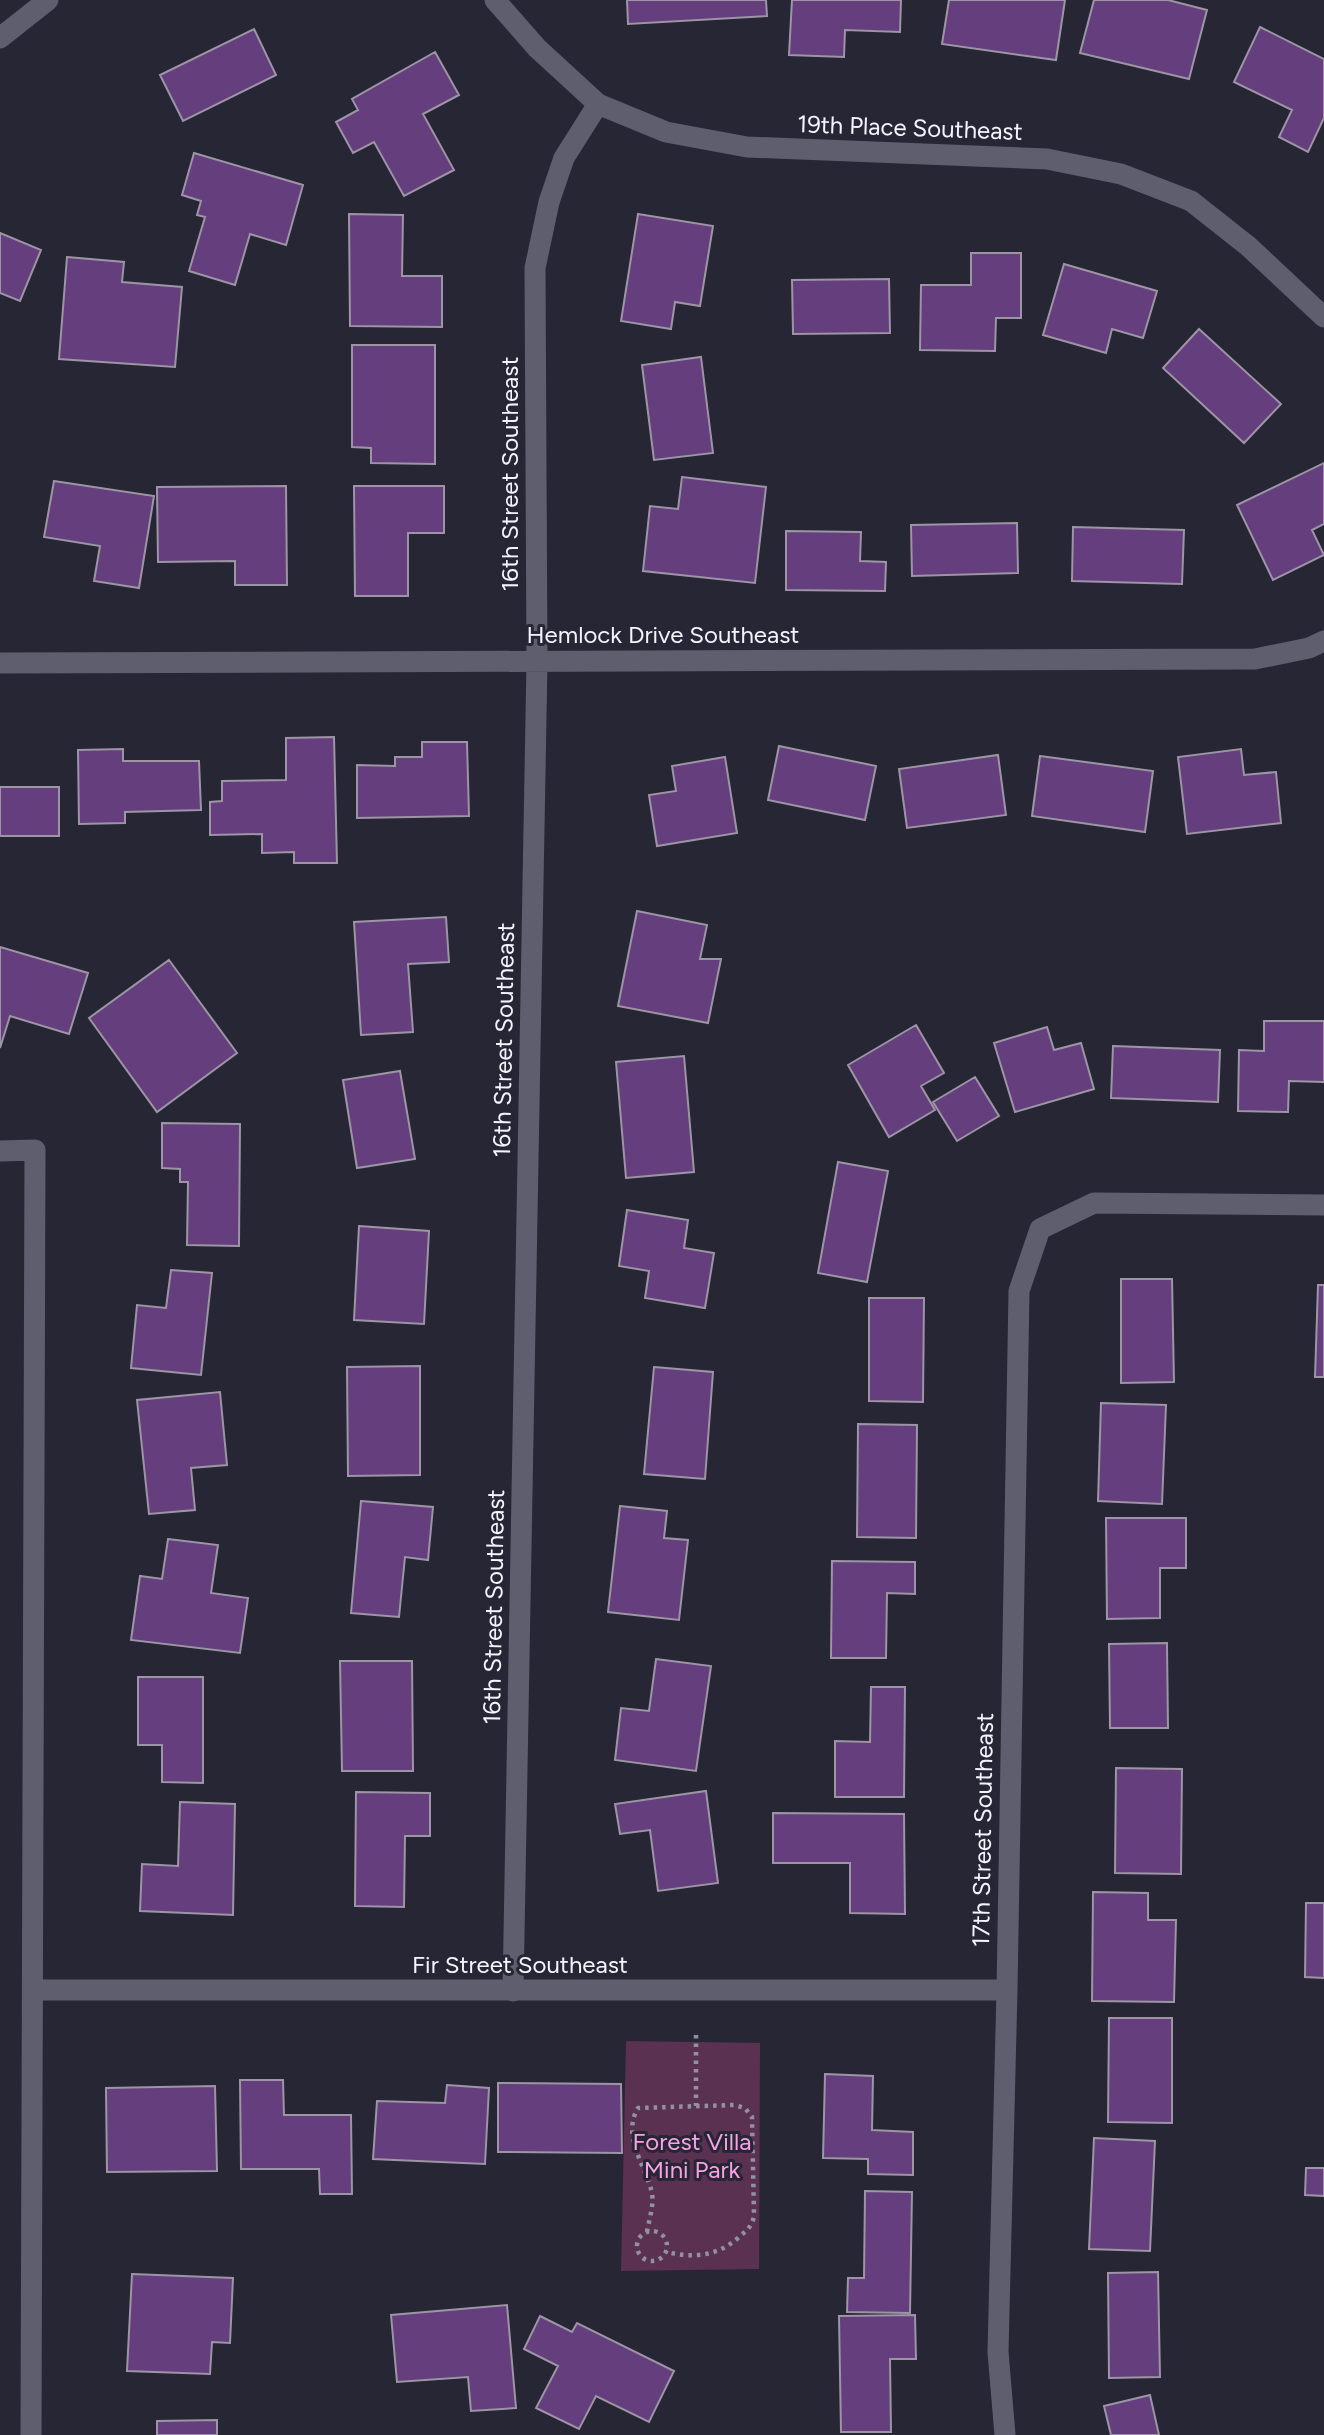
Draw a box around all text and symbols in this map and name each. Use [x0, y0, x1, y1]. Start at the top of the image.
street label: 19th Place Southeast [797, 109, 1023, 146]
street label: 16th Street Southeast [495, 356, 524, 592]
street label: Hemlock Drive Southeast [527, 620, 799, 649]
street label: 16th Street Southeast [487, 922, 520, 1158]
street label: 16th Street Southeast [477, 1489, 510, 1725]
street label: 17th Street Southeast [966, 1713, 999, 1947]
street label: Fir Street Southeast [412, 1950, 628, 1979]
park label: Forest Villa Mini Park [632, 2127, 752, 2184]

